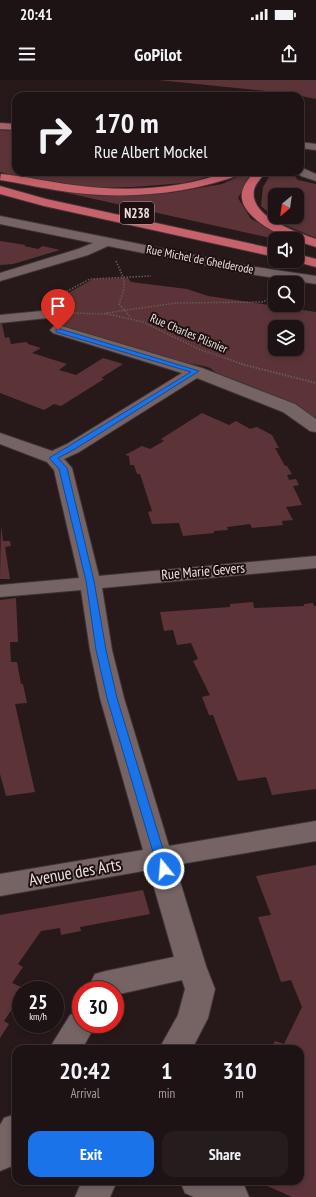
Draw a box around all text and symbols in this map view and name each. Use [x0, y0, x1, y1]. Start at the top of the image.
text: 20:41 [20, 5, 52, 24]
icon: menu [16, 43, 38, 65]
text: GoPilot [134, 43, 182, 66]
icon: share [278, 43, 300, 65]
text: 170 m [94, 104, 158, 141]
icon: right [28, 108, 80, 160]
text: Rue Albert Mockel [94, 140, 207, 163]
north arrow [268, 188, 304, 224]
map controls [268, 188, 304, 356]
road number: N238 [120, 202, 154, 224]
button: sound [268, 232, 304, 268]
street label: Rue Michel de Ghelderode [145, 241, 255, 277]
button: search [268, 276, 304, 312]
pin [41, 289, 75, 330]
icon: arrive [47, 295, 69, 317]
street label: Rue Charles Plisnier [148, 310, 231, 356]
button: layers [268, 320, 304, 356]
street label: Rue Marie Gevers [160, 558, 246, 584]
position arrow [143, 848, 185, 890]
street label: Avenue des Arts [27, 853, 123, 891]
speed limit sign: 30 [72, 981, 124, 1033]
text: 25 [28, 989, 48, 1015]
text: km/h [29, 1010, 47, 1023]
text: 20:42 [59, 1055, 111, 1086]
text: 1 [161, 1055, 172, 1086]
text: 310 [222, 1055, 257, 1086]
text: Arrival [70, 1085, 100, 1102]
text: min [158, 1085, 175, 1102]
text: m [235, 1085, 244, 1102]
button: Exit [28, 1131, 154, 1177]
button: Share [162, 1131, 288, 1177]

